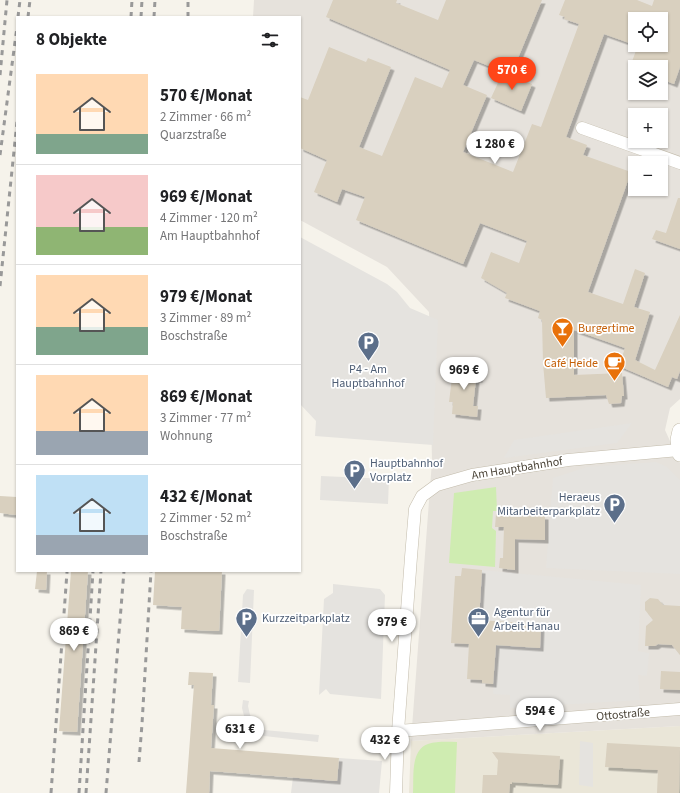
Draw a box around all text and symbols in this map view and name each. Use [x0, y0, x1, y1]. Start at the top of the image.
map controls [628, 12, 668, 196]
button: locate [628, 12, 668, 52]
text: 8 Objekte [36, 28, 107, 52]
icon: filters [259, 29, 281, 51]
pin: 570 € [484, 57, 540, 91]
button: layers [628, 60, 668, 100]
text: 570 € [497, 61, 527, 79]
text: 570 €/Monat [160, 84, 252, 108]
icon: home [68, 90, 116, 138]
text: 2 Zimmer · 66 m² [160, 108, 251, 126]
button: + [628, 108, 668, 148]
text: Quarzstraße [160, 126, 227, 144]
pin: 1 280 € [458, 131, 532, 165]
text: 1 280 € [475, 135, 515, 153]
button: − [628, 156, 668, 196]
text: 969 €/Monat [160, 185, 252, 209]
icon: home [68, 191, 116, 239]
text: 4 Zimmer · 120 m² [160, 209, 258, 227]
text: Am Hauptbahnhof [160, 227, 260, 245]
text: 979 €/Monat [160, 285, 252, 309]
icon: home [68, 291, 116, 339]
text: 3 Zimmer · 89 m² [160, 309, 251, 327]
bar icon: Burgertime [549, 315, 575, 348]
place label: Burgertime [578, 320, 635, 337]
text: Boschstraße [160, 327, 227, 345]
parking icon: P4 - Am Hauptbahnhof [355, 329, 381, 362]
cafe icon: Café Heide [601, 350, 627, 383]
place label: Café Heide [544, 355, 598, 372]
pin: 969 € [436, 357, 492, 391]
place label: P4 - Am Hauptbahnhof [331, 361, 405, 392]
text: 969 € [449, 361, 479, 379]
text: 869 €/Monat [160, 385, 252, 409]
icon: home [68, 391, 116, 439]
text: 3 Zimmer · 77 m² [160, 409, 251, 427]
text: Wohnung [160, 427, 212, 445]
street label: Am Hauptbahnhof [470, 453, 564, 484]
place label: Hauptbahnhof Vorplatz [370, 455, 444, 486]
parking icon: Hauptbahnhof Vorplatz [342, 457, 368, 490]
text: 432 €/Monat [160, 485, 252, 509]
place label: Heraeus Mitarbeiterparkplatz [497, 489, 600, 520]
icon: home [68, 491, 116, 539]
parking icon: Heraeus Mitarbeiterparkplatz [602, 491, 628, 524]
text: 2 Zimmer · 52 m² [160, 509, 251, 527]
text: Boschstraße [160, 527, 227, 545]
place label: Agentur für Arbeit Hanau [494, 604, 560, 635]
parking icon: Kurzzeitparkplatz [233, 605, 259, 638]
office icon: Agentur für Arbeit Hanau [466, 606, 492, 639]
pin: 979 € [364, 609, 420, 643]
place label: Kurzzeitparkplatz [262, 610, 350, 627]
text: 979 € [377, 613, 407, 631]
pin: 869 € [46, 618, 102, 652]
text: 869 € [59, 622, 89, 640]
pin: 594 € [512, 698, 568, 732]
text: 594 € [525, 702, 555, 720]
street label: Ottostraße [596, 704, 651, 725]
pin: 631 € [212, 716, 268, 750]
text: 631 € [225, 720, 255, 738]
pin: 432 € [357, 727, 413, 761]
text: 432 € [370, 731, 400, 749]

